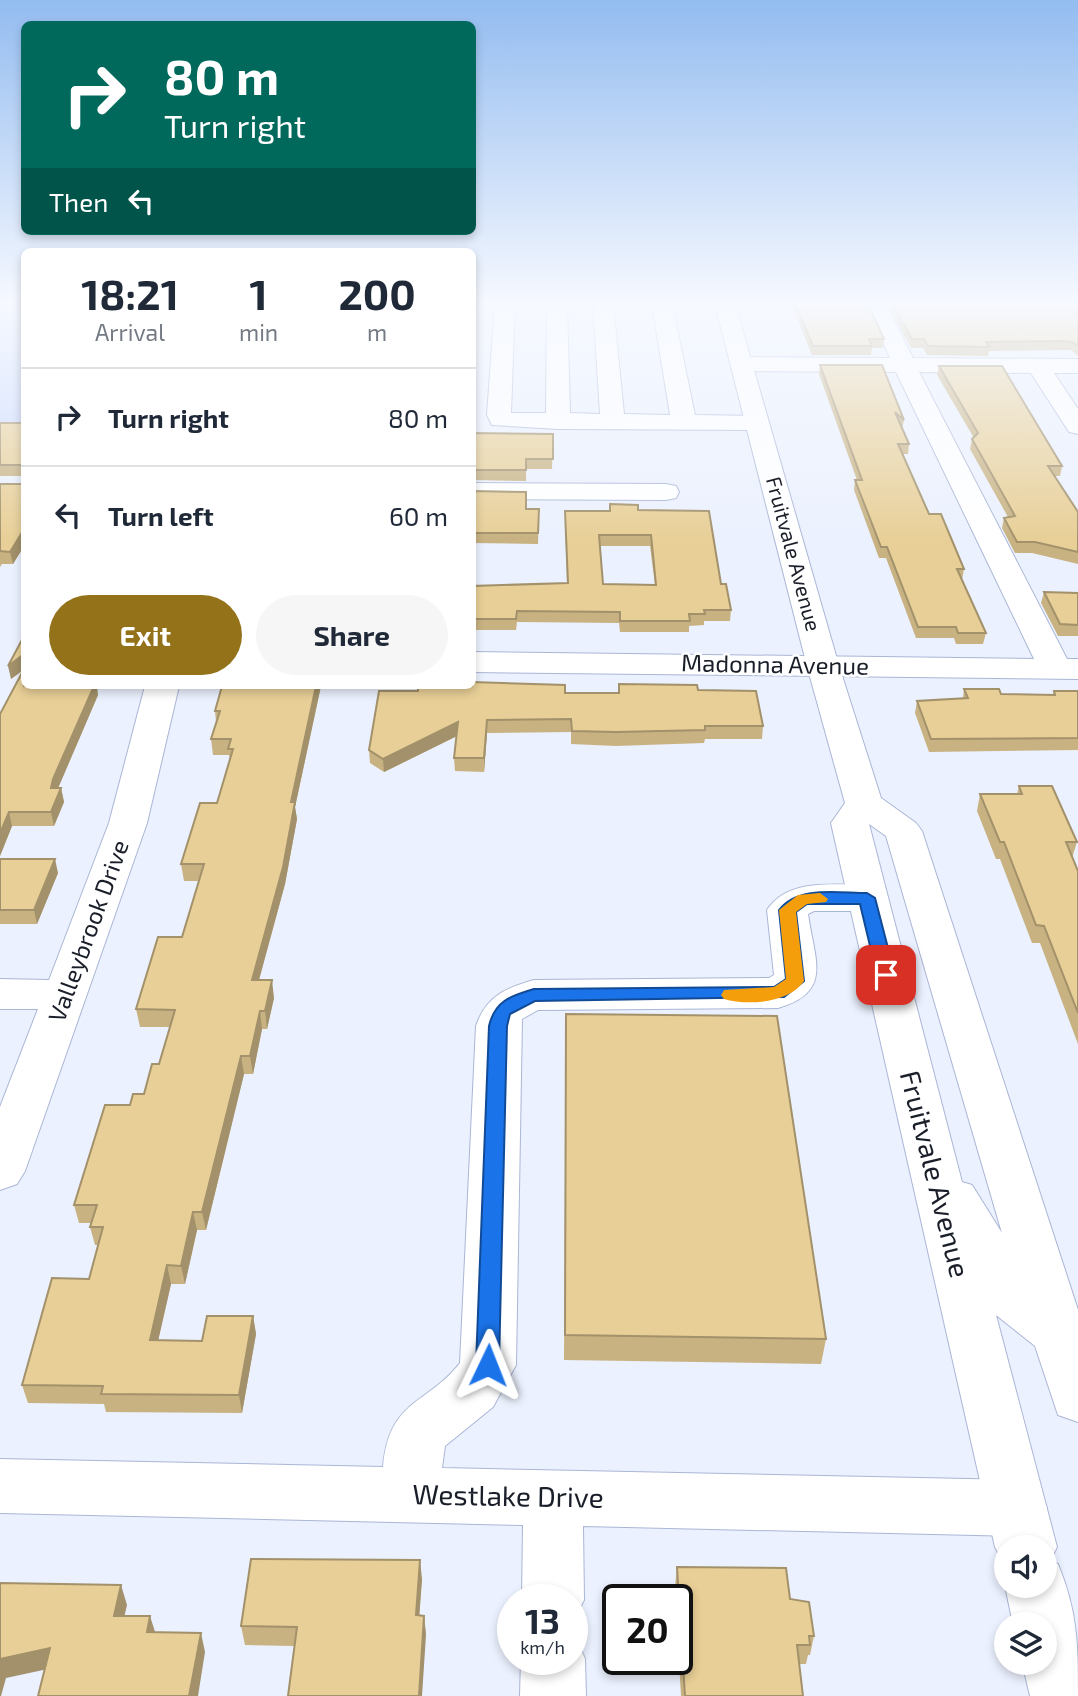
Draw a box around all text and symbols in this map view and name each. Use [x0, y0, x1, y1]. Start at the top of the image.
text: 80 m [164, 46, 279, 105]
icon: right [49, 49, 140, 140]
text: Turn right [164, 106, 306, 144]
icon: left [122, 182, 160, 220]
text: Then [49, 186, 108, 217]
text: 18:21 [81, 268, 179, 318]
text: 1 [250, 268, 268, 318]
text: 200 [338, 268, 416, 318]
text: Arrival [95, 318, 165, 346]
text: min [239, 318, 278, 346]
text: m [367, 318, 387, 346]
icon: right [49, 398, 87, 436]
text: Turn right [108, 402, 229, 433]
text: 80 m [388, 402, 448, 433]
street label: Fruitvale Avenue [762, 473, 827, 634]
icon: left [49, 496, 87, 534]
text: Turn left [108, 500, 214, 531]
text: 60 m [389, 500, 448, 531]
button: Exit [49, 595, 242, 675]
button: Share [256, 595, 448, 675]
street label: Madonna Avenue [681, 647, 869, 680]
street label: Valleybrook Drive [41, 836, 134, 1025]
pin [856, 945, 916, 1005]
icon: arrive [867, 956, 905, 994]
street label: Fruitvale Avenue [894, 1067, 978, 1281]
position arrow [451, 1328, 525, 1402]
street label: Westlake Drive [412, 1476, 604, 1514]
map controls [994, 1535, 1057, 1675]
button: sound [994, 1535, 1057, 1598]
speed limit sign: 20 [602, 1584, 693, 1675]
text: 13 [525, 1599, 560, 1641]
button: layers [994, 1612, 1057, 1675]
text: km/h [520, 1636, 565, 1658]

